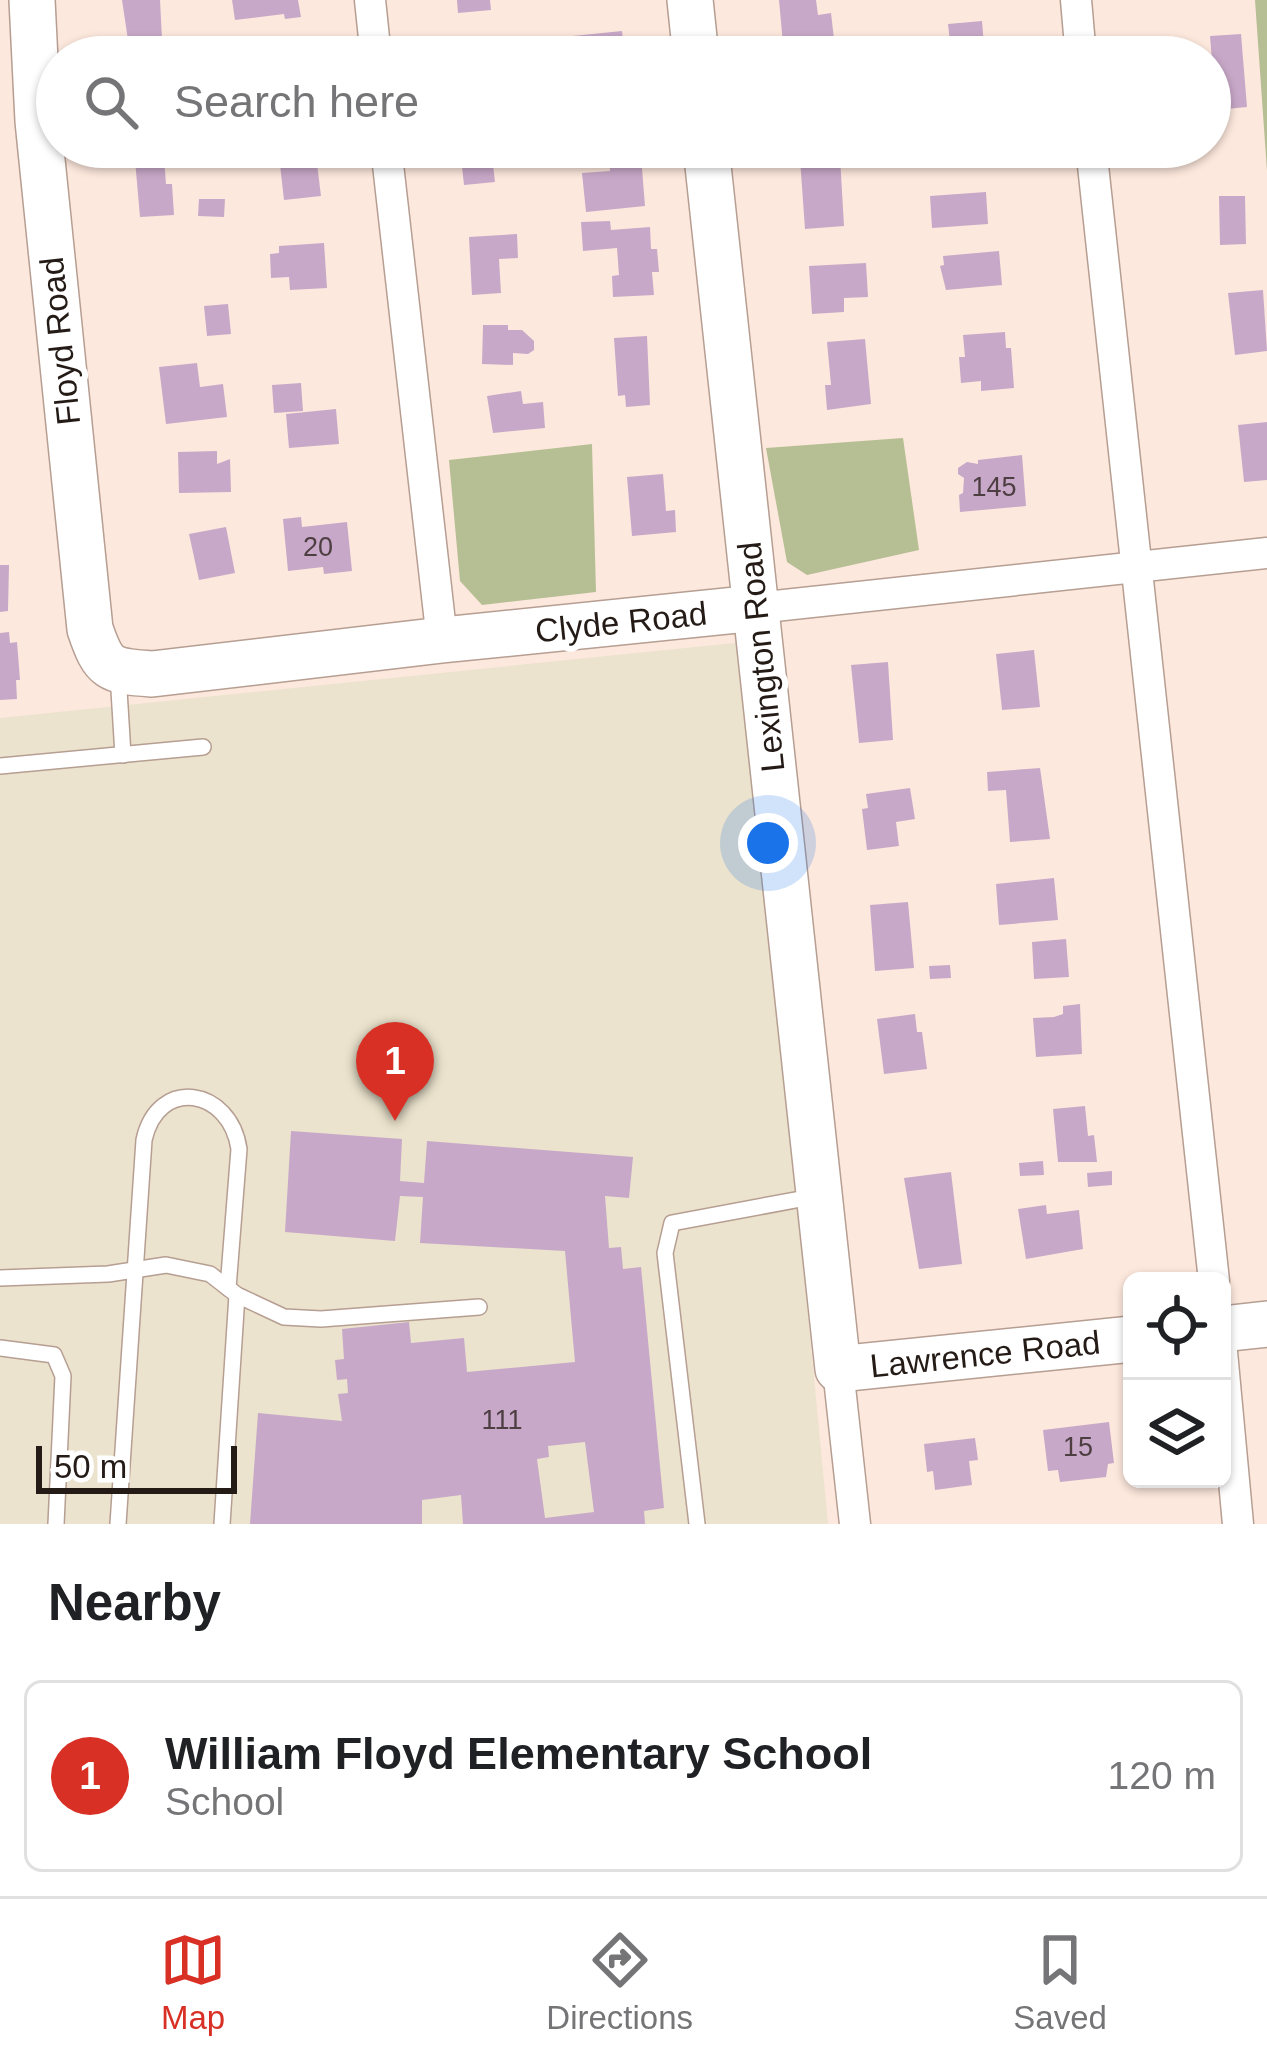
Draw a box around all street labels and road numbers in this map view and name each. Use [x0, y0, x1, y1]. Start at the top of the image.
street label: Floyd Road [33, 255, 87, 427]
street label: Lexington Road [731, 540, 791, 774]
street label: Clyde Road [533, 595, 709, 649]
street label: Lawrence Road [868, 1324, 1102, 1384]

